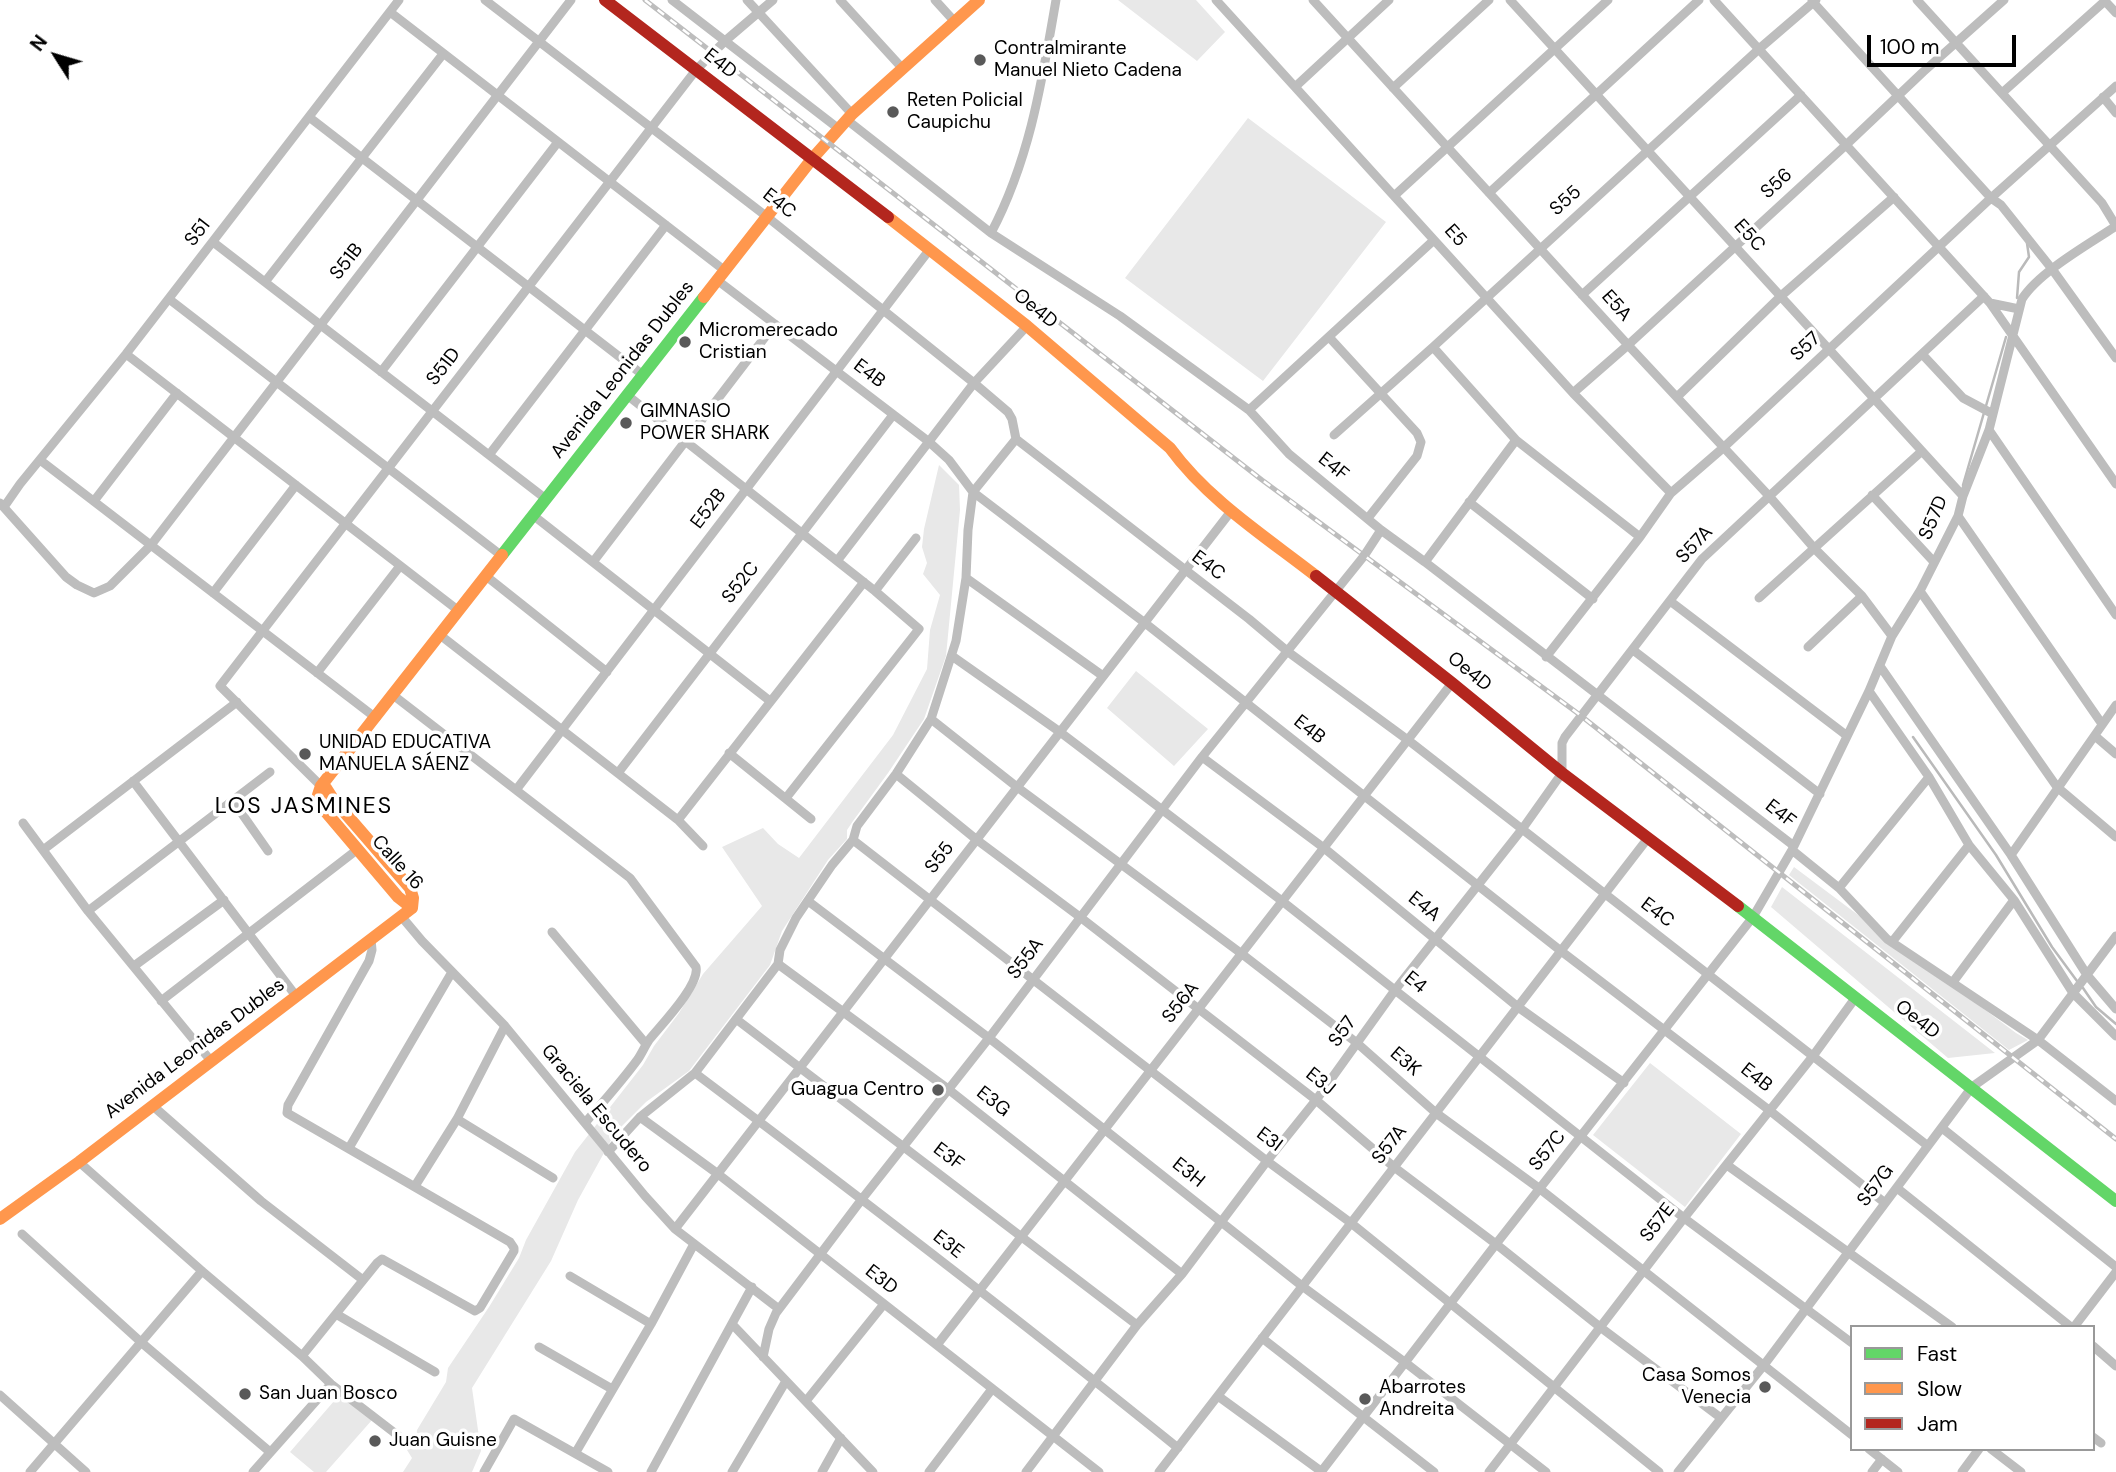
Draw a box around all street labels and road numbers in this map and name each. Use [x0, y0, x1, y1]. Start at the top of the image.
street label: E4D [699, 44, 741, 84]
street label: S56 [1757, 164, 1797, 204]
street label: S55 [1546, 181, 1586, 221]
street label: E4C [758, 184, 800, 224]
street label: S51 [180, 215, 216, 251]
street label: E5C [1729, 215, 1769, 257]
street label: E5 [1439, 220, 1471, 252]
street label: S51B [326, 239, 368, 285]
street label: Avenida Leonidas Dubles [547, 277, 699, 463]
street label: Oe4D [1008, 284, 1062, 334]
street label: E5A [1596, 286, 1636, 326]
street label: S57 [1786, 328, 1826, 366]
street label: S51D [422, 344, 466, 390]
street label: E4B [849, 355, 889, 393]
street label: E4F [1313, 448, 1353, 486]
street label: E52B [687, 484, 731, 534]
street label: S57D [1915, 493, 1953, 543]
street label: S57A [1672, 521, 1718, 569]
street label: E4C [1187, 546, 1229, 586]
street label: S52C [718, 558, 764, 608]
street label: Oe4D [1442, 647, 1496, 697]
street label: E4B [1289, 711, 1329, 749]
street label: E4F [1760, 795, 1800, 833]
street label: Calle 16 [366, 831, 428, 895]
street label: S55 [920, 838, 960, 878]
street label: E4A [1403, 887, 1445, 927]
street label: E4C [1636, 893, 1678, 933]
street label: S55A [1003, 934, 1049, 984]
street label: E4 [1399, 967, 1431, 999]
street label: Avenida Leonidas Dubles [101, 974, 289, 1124]
street label: S56A [1158, 978, 1204, 1028]
street label: Oe4D [1890, 996, 1944, 1044]
street label: S57 [1324, 1012, 1362, 1052]
street label: Graciela Escudero [536, 1040, 656, 1178]
street label: E3K [1385, 1043, 1425, 1081]
street label: E4B [1736, 1059, 1776, 1097]
street label: E3J [1301, 1063, 1339, 1101]
street label: E3G [972, 1082, 1014, 1122]
street label: S57A [1368, 1121, 1412, 1169]
street label: E3I [1252, 1123, 1286, 1157]
street label: S57C [1525, 1126, 1571, 1176]
street label: E3F [928, 1138, 968, 1176]
street label: E3H [1167, 1153, 1209, 1193]
street label: S57G [1853, 1161, 1899, 1211]
street label: S57E [1636, 1199, 1680, 1247]
street label: E3E [928, 1226, 968, 1264]
street label: E3D [860, 1260, 902, 1300]

